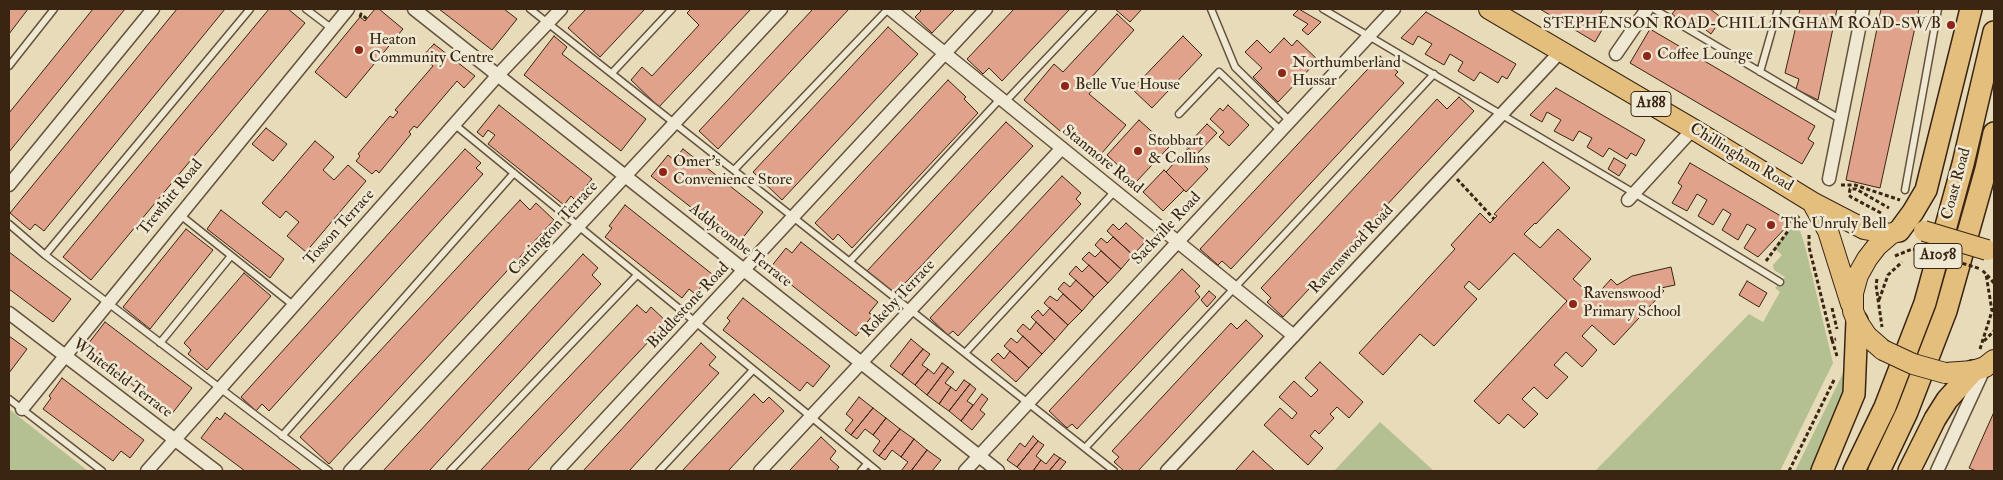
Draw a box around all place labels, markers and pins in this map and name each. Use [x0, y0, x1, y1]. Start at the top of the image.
place label: STEPHENSON ROAD-CHILLINGHAM ROAD-SW/B [1543, 15, 1941, 35]
marker: STEPHENSON ROAD-CHILLINGHAM ROAD-SW/B [1945, 19, 1957, 31]
place label: Heaton Community Centre [369, 31, 494, 69]
marker: Heaton Community Centre [353, 44, 365, 56]
place label: Coffee Lounge [1657, 46, 1753, 66]
marker: Coffee Lounge [1641, 50, 1653, 62]
place label: Northumberland Hussar [1292, 54, 1401, 92]
marker: Northumberland Hussar [1276, 67, 1288, 79]
place label: Belle Vue House [1075, 76, 1180, 96]
marker: Belle Vue House [1059, 80, 1071, 92]
place label: Stobbart & Collins [1148, 132, 1210, 170]
marker: Stobbart & Collins [1132, 145, 1144, 157]
place label: Omer's Convenience Store [673, 153, 792, 191]
marker: Omer's Convenience Store [657, 166, 669, 178]
place label: The Unruly Bell [1781, 215, 1887, 235]
marker: The Unruly Bell [1765, 219, 1777, 231]
place label: Ravenswood Primary School [1583, 285, 1681, 323]
marker: Ravenswood Primary School [1567, 298, 1579, 310]

